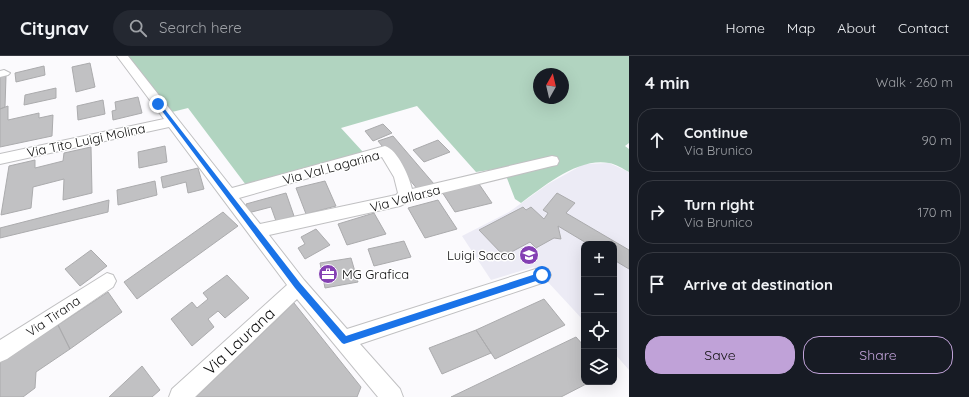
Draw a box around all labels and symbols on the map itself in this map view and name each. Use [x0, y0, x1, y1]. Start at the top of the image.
north arrow [533, 68, 569, 104]
route end [149, 95, 167, 113]
street label: Via Tito Luigi Molina [25, 120, 147, 160]
street label: Via Val Lagarina [281, 146, 381, 188]
street label: Via Vallarsa [368, 181, 442, 215]
school or university icon: Luigi Sacco [518, 244, 540, 266]
place label: Luigi Sacco [447, 247, 515, 263]
office icon: MG Grafica [317, 263, 339, 285]
place label: MG Grafica [342, 266, 409, 282]
route start [533, 266, 551, 284]
street label: Via Tirana [23, 292, 83, 340]
street label: Via Laurana [199, 303, 279, 379]

